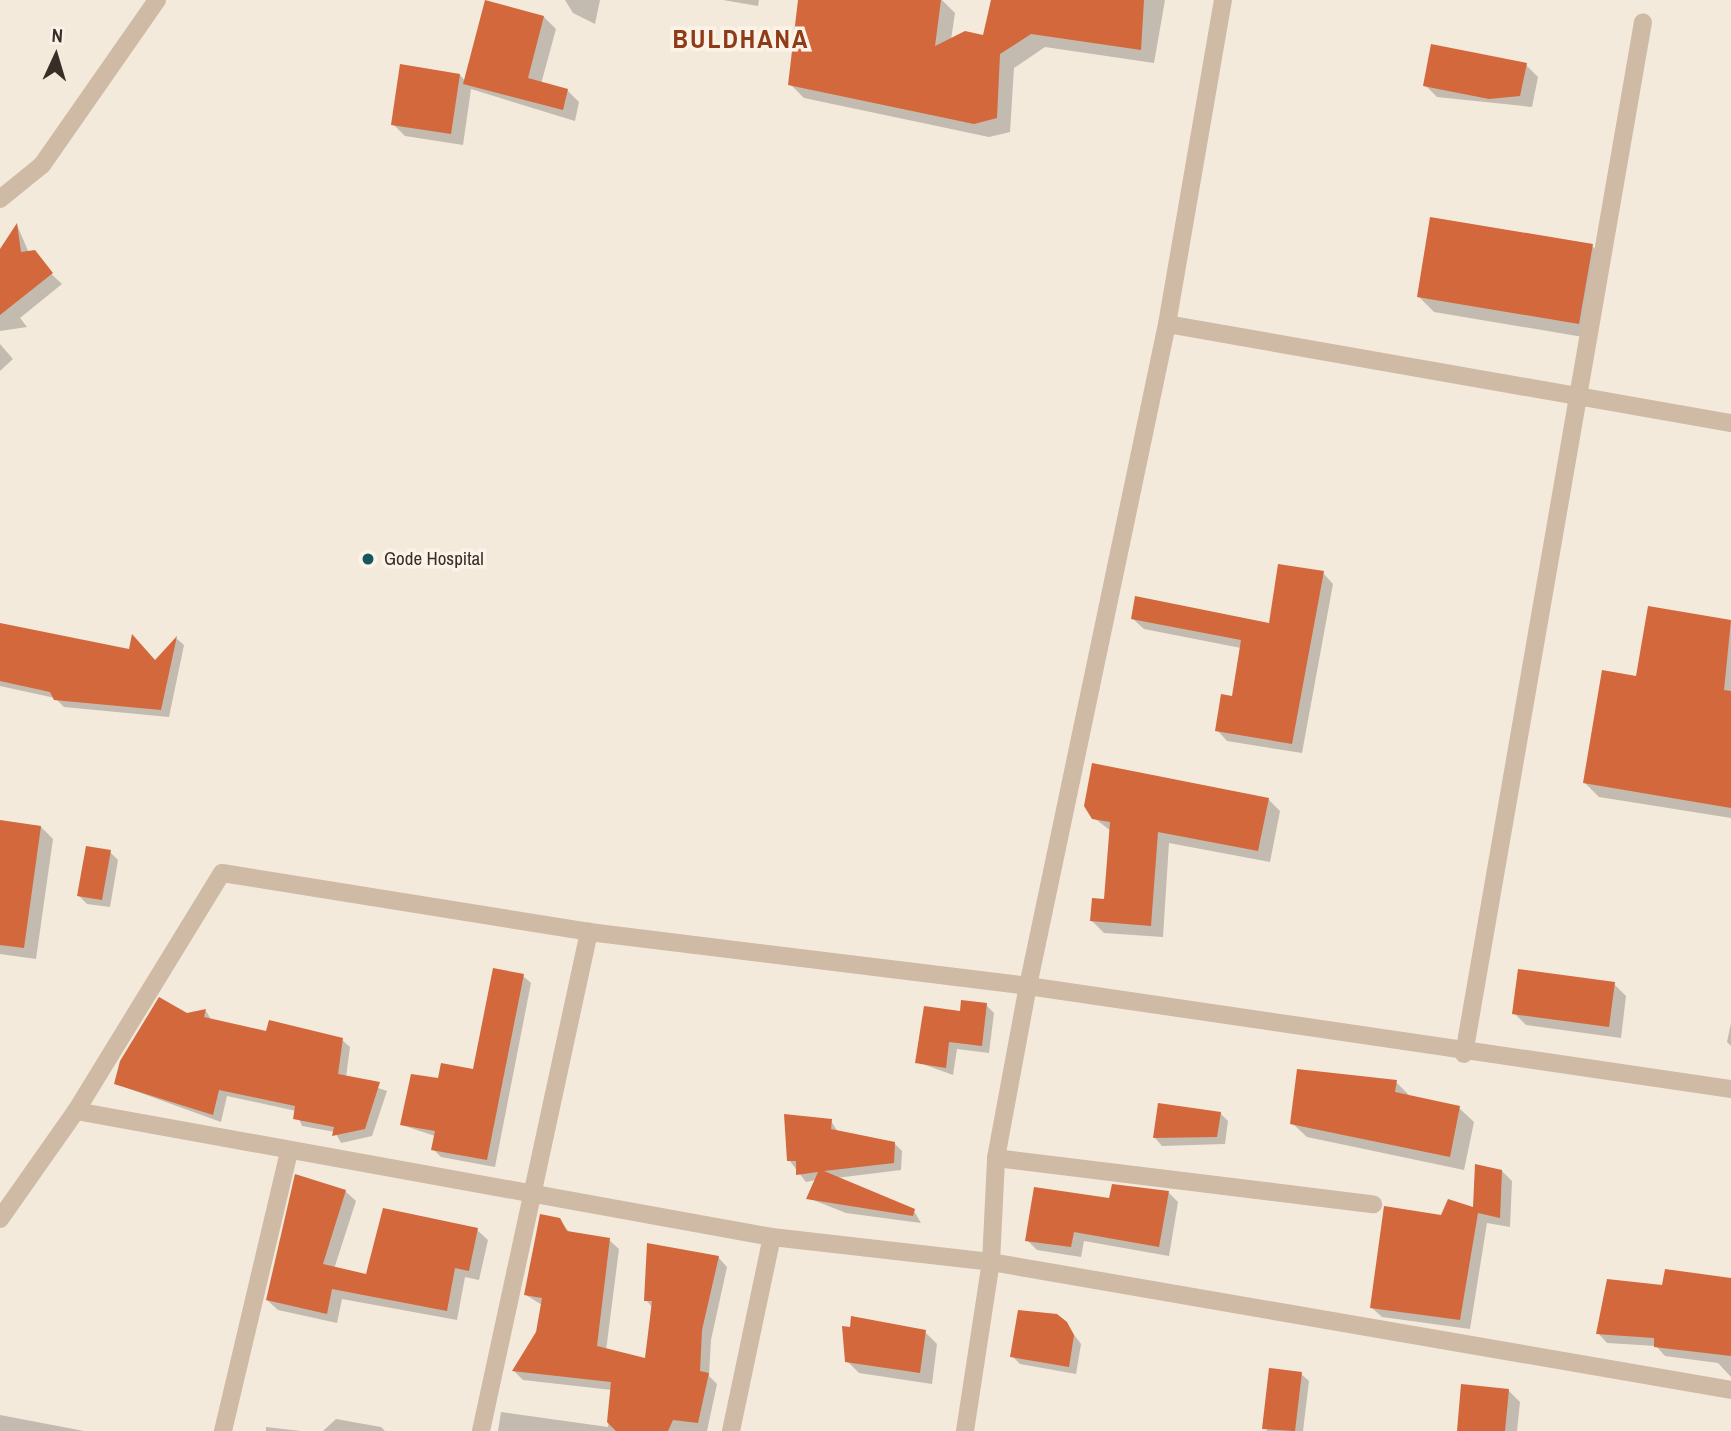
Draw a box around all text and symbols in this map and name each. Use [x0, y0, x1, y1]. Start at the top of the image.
north arrow [21, 21, 91, 91]
text: N [51, 22, 64, 48]
district label: BULDHANA [674, 23, 808, 55]
place label: Gode Hospital [384, 548, 484, 570]
marker: Gode Hospital [358, 549, 378, 569]

